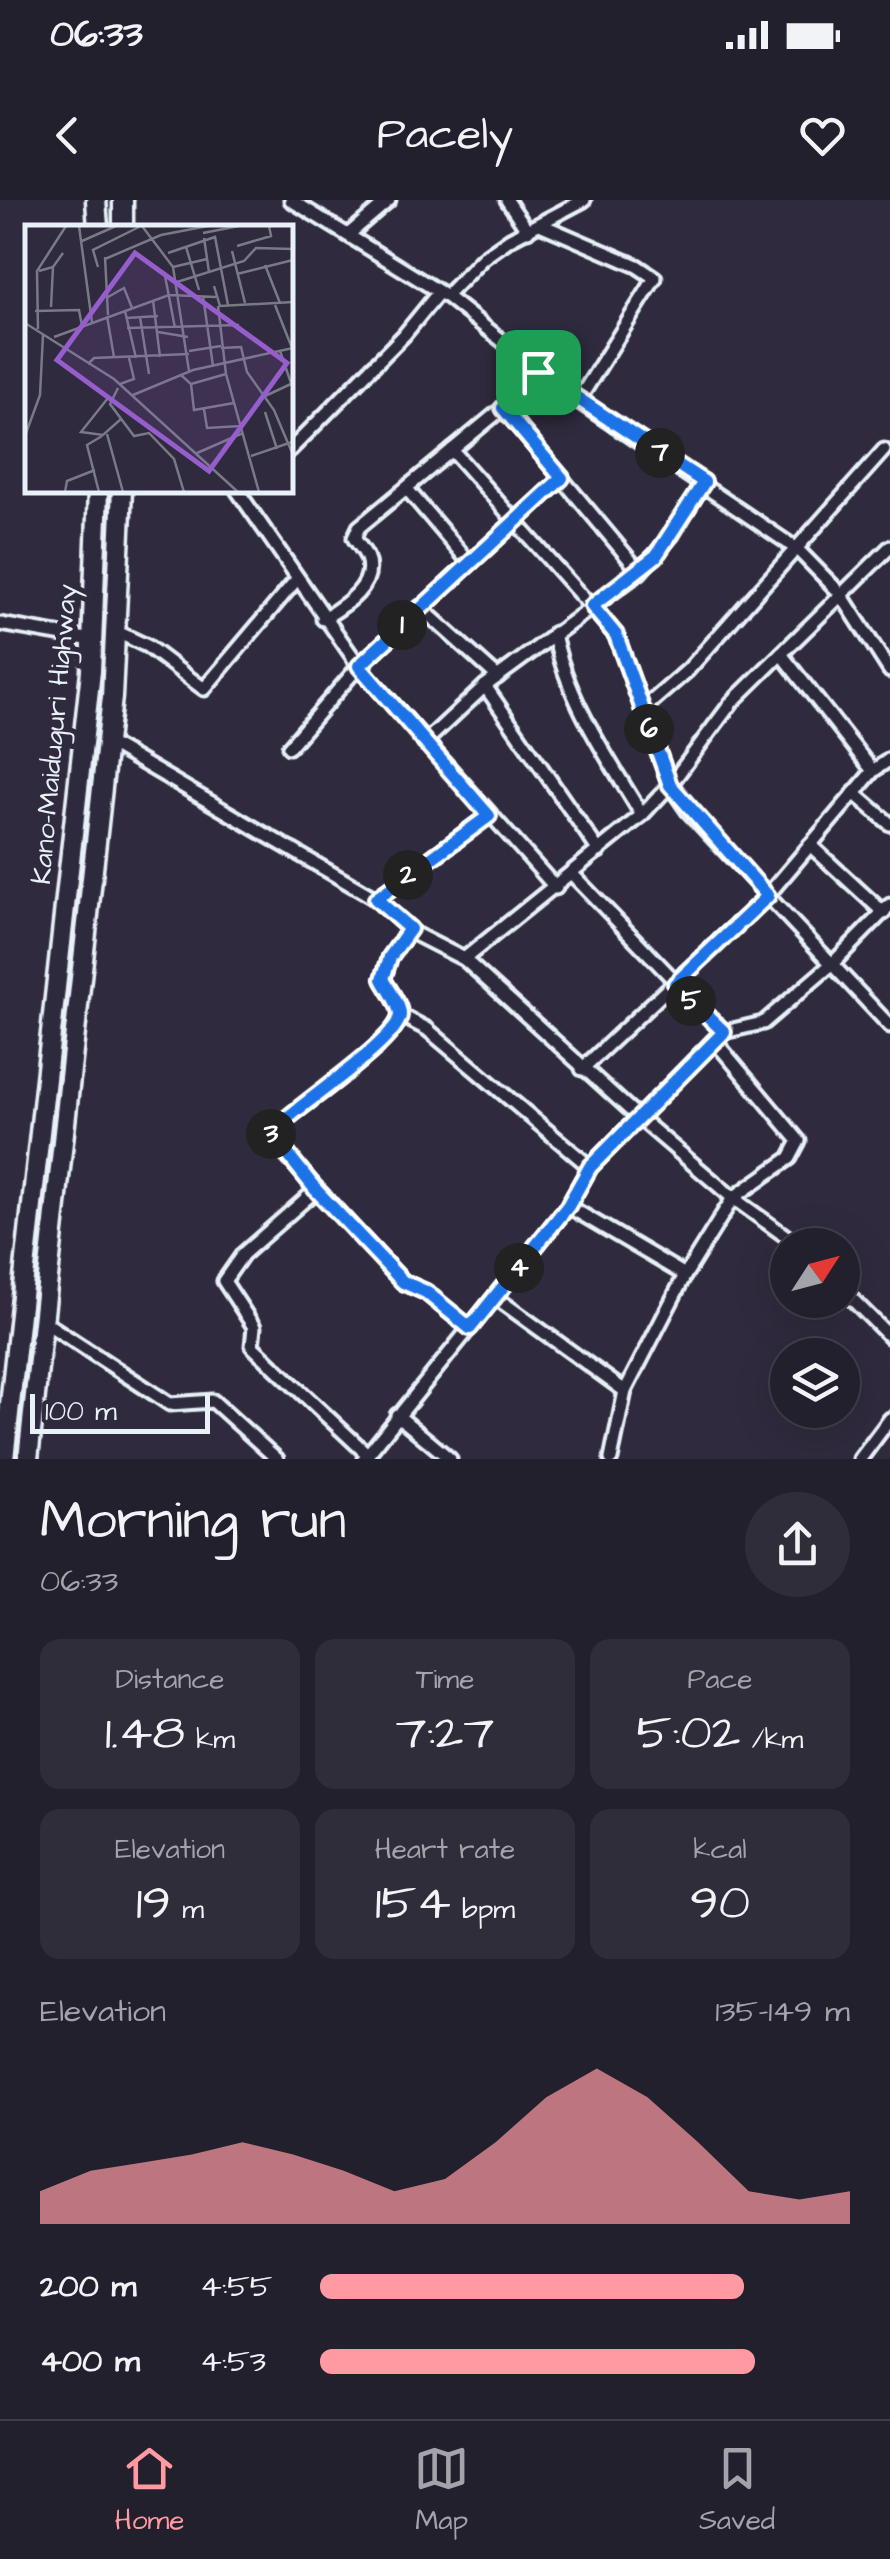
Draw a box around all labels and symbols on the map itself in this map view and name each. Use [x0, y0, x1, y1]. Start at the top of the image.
inset map [25, 225, 292, 492]
pin [496, 330, 581, 415]
pin: 7 [635, 428, 685, 478]
street label: Kano-Maiduguri Highway [22, 582, 89, 886]
pin: 1 [377, 600, 427, 650]
pin: 6 [624, 704, 674, 754]
pin: 2 [383, 850, 433, 900]
pin: 5 [666, 976, 716, 1026]
pin: 3 [246, 1109, 296, 1159]
north arrow [770, 1228, 860, 1318]
pin: 4 [494, 1243, 544, 1293]
scale bar [30, 1389, 210, 1434]

